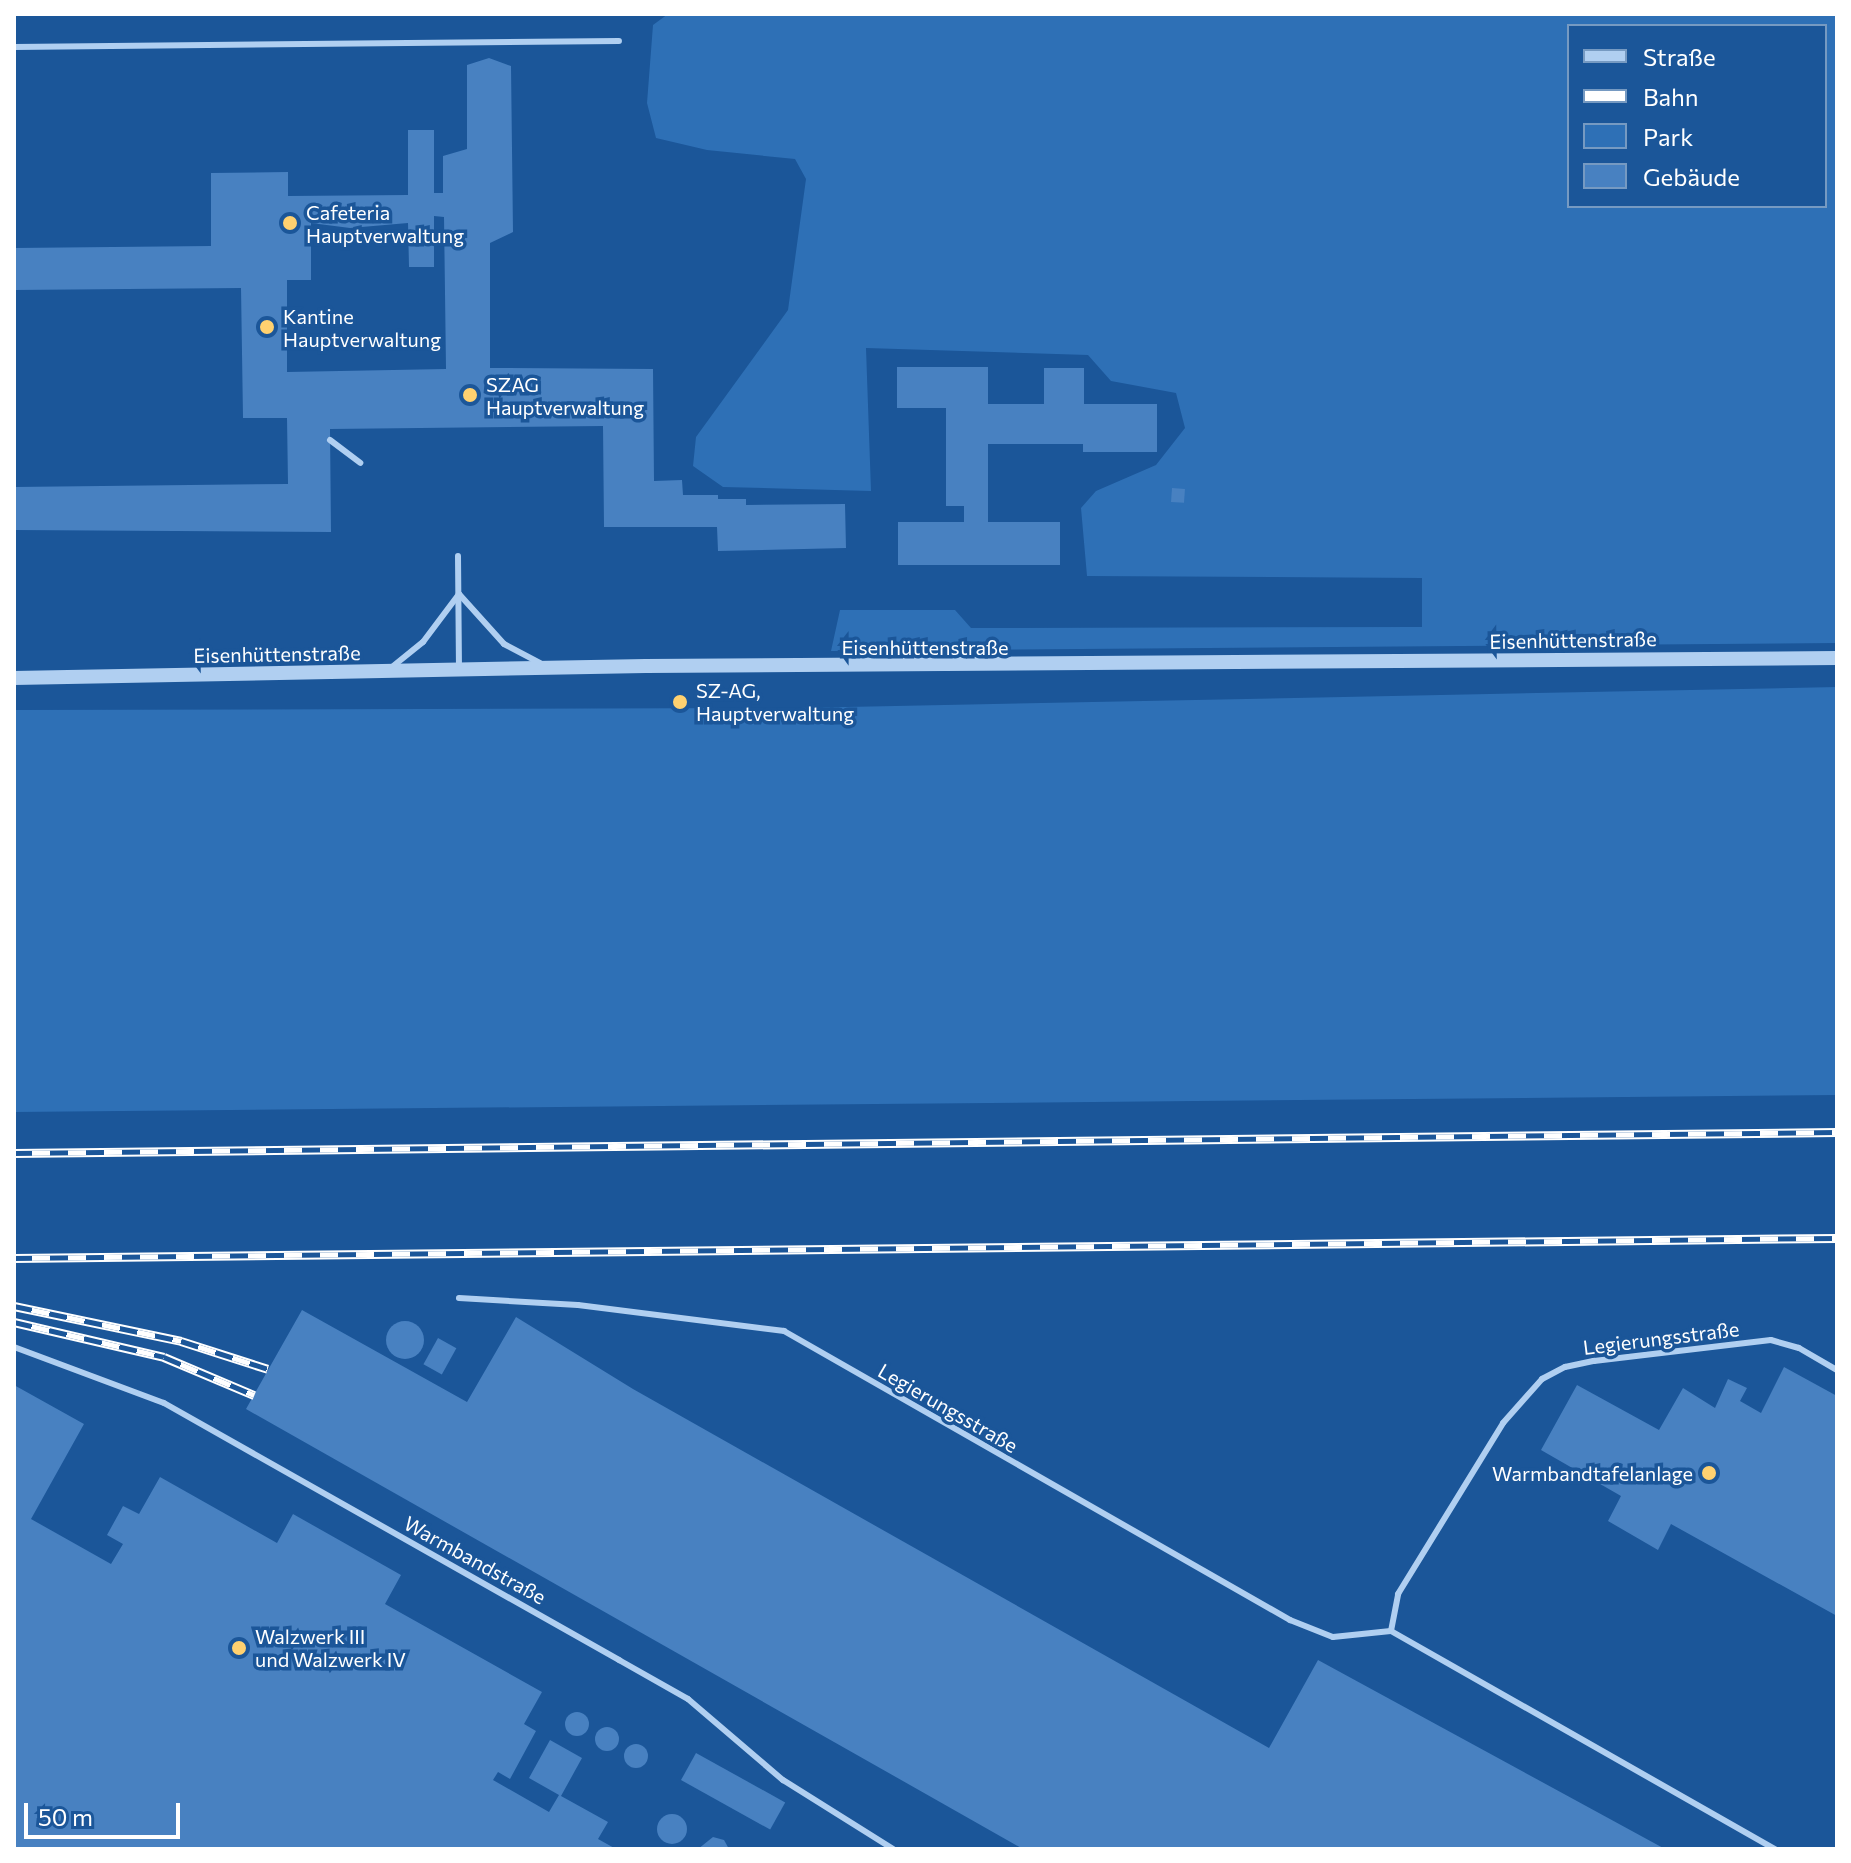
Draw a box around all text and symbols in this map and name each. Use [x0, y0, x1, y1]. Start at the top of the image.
legend [1567, 24, 1827, 208]
text: Straße [1643, 42, 1716, 71]
text: Bahn [1643, 82, 1699, 111]
text: Park [1643, 122, 1693, 151]
text: Gebäude [1643, 162, 1740, 191]
place label: Cafeteria Hauptverwaltung [306, 200, 464, 247]
marker: Cafeteria Hauptverwaltung [281, 214, 299, 232]
place label: Kantine Hauptverwaltung [283, 304, 441, 351]
marker: Kantine Hauptverwaltung [258, 318, 276, 336]
place label: SZAG Hauptverwaltung [486, 372, 644, 419]
marker: SZAG Hauptverwaltung [461, 386, 479, 404]
street label: Eisenhüttenstraße [1489, 627, 1657, 653]
street label: Eisenhüttenstraße [841, 635, 1009, 659]
street label: Eisenhüttenstraße [193, 641, 361, 667]
place label: SZ-AG, Hauptverwaltung [696, 678, 854, 725]
marker: SZ-AG, Hauptverwaltung [671, 693, 689, 711]
street label: Legierungsstraße [1582, 1317, 1740, 1359]
street label: Legierungsstraße [874, 1358, 1022, 1458]
place label: Warmbandtafelanlage [1492, 1461, 1693, 1485]
marker: Warmbandtafelanlage [1700, 1464, 1718, 1482]
street label: Warmbandstraße [400, 1511, 550, 1609]
place label: Walzwerk III und Walzwerk IV [255, 1624, 406, 1671]
marker: Walzwerk III und Walzwerk IV [230, 1639, 248, 1657]
scale bar [28, 1787, 184, 1837]
text: 50 m [38, 1802, 93, 1831]

